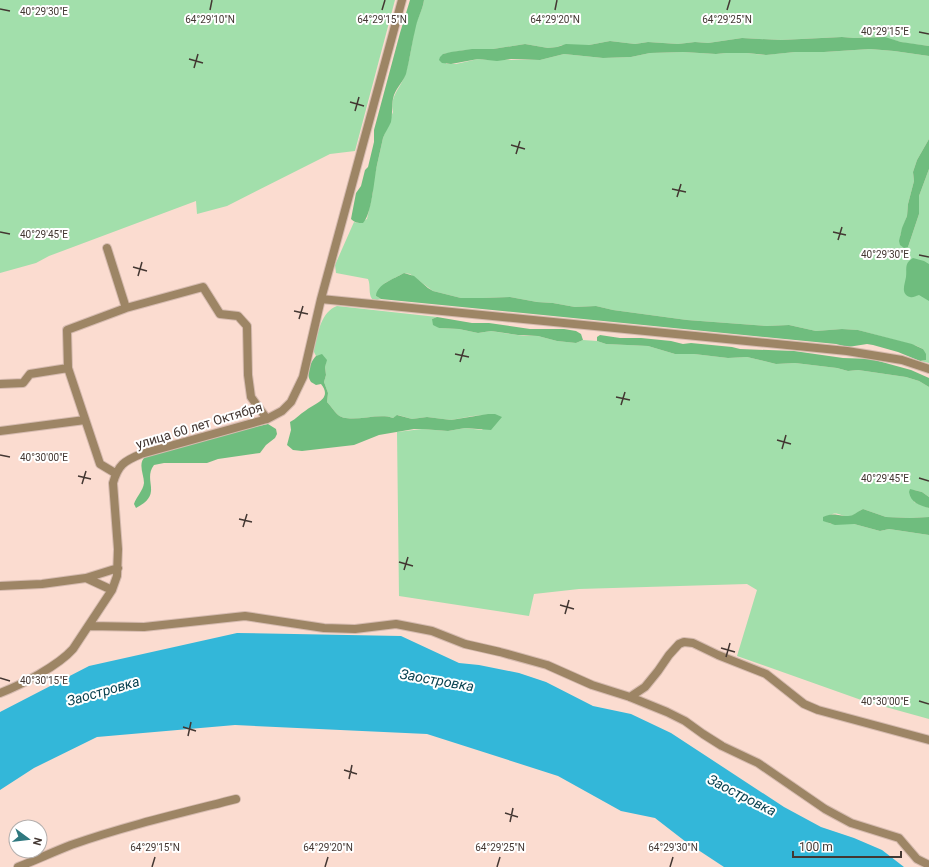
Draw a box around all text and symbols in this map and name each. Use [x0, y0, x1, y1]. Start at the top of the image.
text: 40°29'30"E [20, 6, 68, 17]
text: 64°29'10"N [185, 14, 235, 25]
text: 64°29'15"N [357, 14, 407, 25]
text: 64°29'20"N [530, 14, 580, 25]
text: 64°29'25"N [702, 14, 752, 25]
text: 40°29'15"E [861, 26, 909, 37]
text: 40°29'45"E [20, 229, 68, 240]
text: 40°29'30"E [861, 249, 909, 260]
street label: улица 60 лет Октября [134, 399, 264, 452]
text: 40°30'00"E [20, 452, 68, 463]
text: 40°29'45"E [861, 473, 909, 484]
water label: Заостровка [399, 666, 475, 694]
water label: Заостровка [65, 673, 141, 709]
text: 40°30'15"E [20, 675, 68, 686]
text: 40°30'00"E [861, 696, 909, 707]
water label: Заостровка [705, 771, 779, 819]
north arrow [8, 819, 48, 859]
scale bar [793, 833, 901, 859]
text: N [30, 836, 44, 847]
text: 100 m [799, 840, 833, 854]
text: 64°29'15"N [130, 842, 180, 853]
text: 64°29'20"N [303, 842, 353, 853]
text: 64°29'25"N [475, 842, 525, 853]
text: 64°29'30"N [648, 842, 698, 853]

